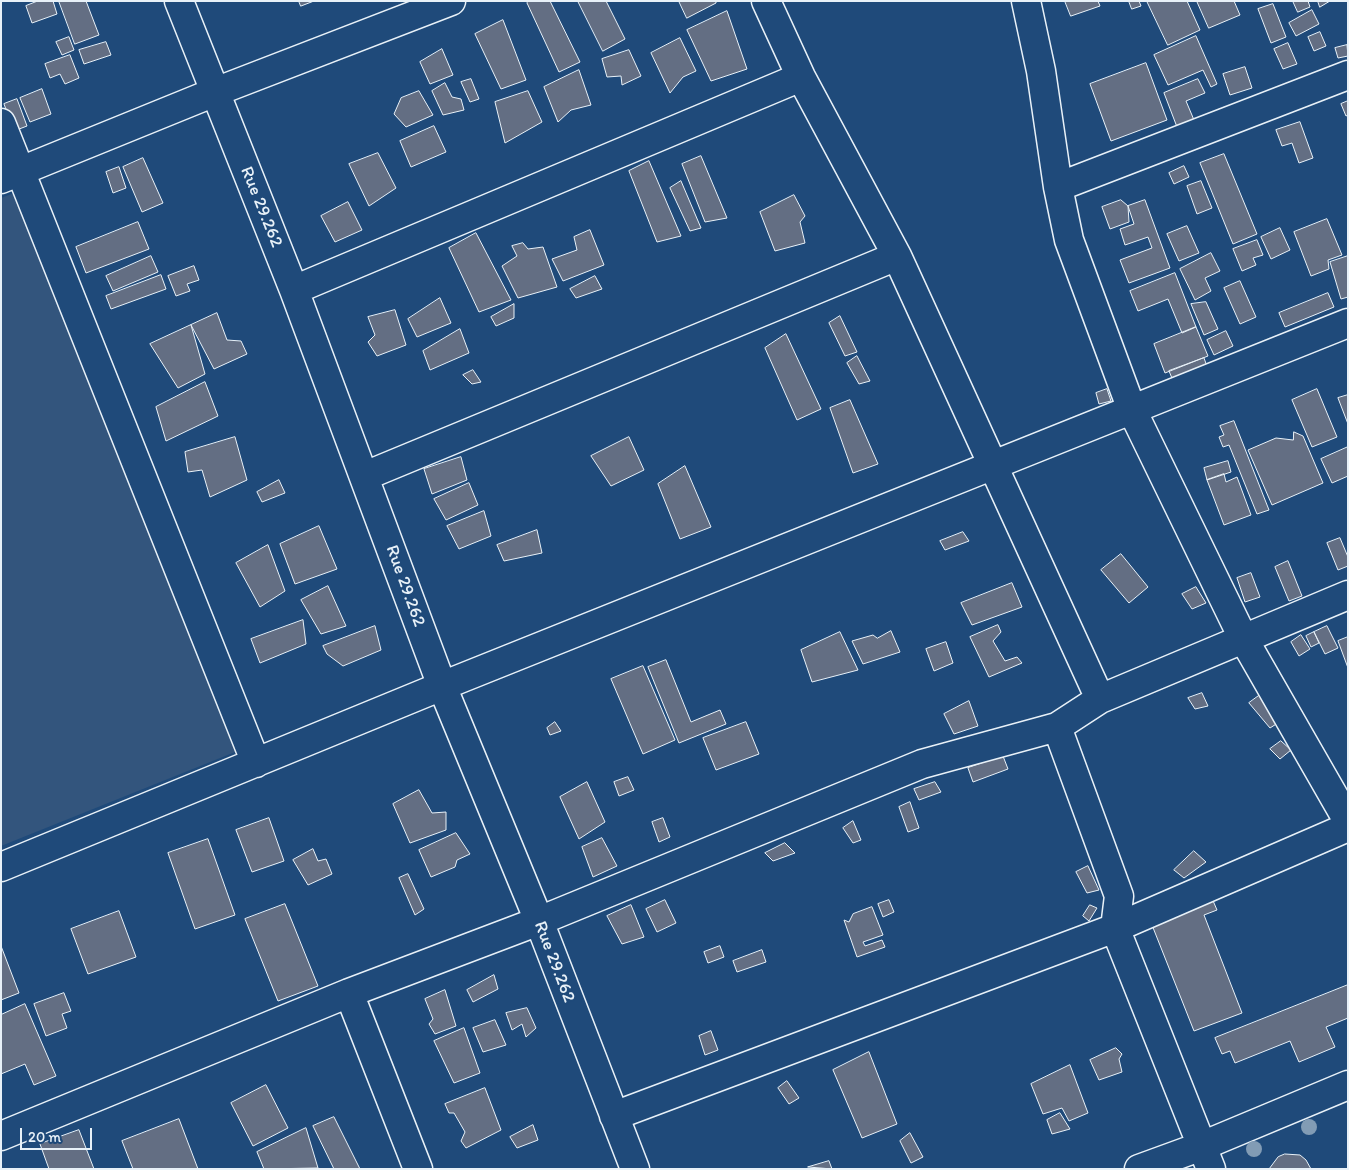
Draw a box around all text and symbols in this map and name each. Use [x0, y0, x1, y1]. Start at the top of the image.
street label: Rue 29.262 [235, 163, 287, 251]
street label: Rue 29.262 [380, 542, 430, 630]
street label: Rue 29.262 [529, 918, 579, 1006]
scale bar [22, 1118, 95, 1150]
text: 20 m [28, 1128, 61, 1146]

